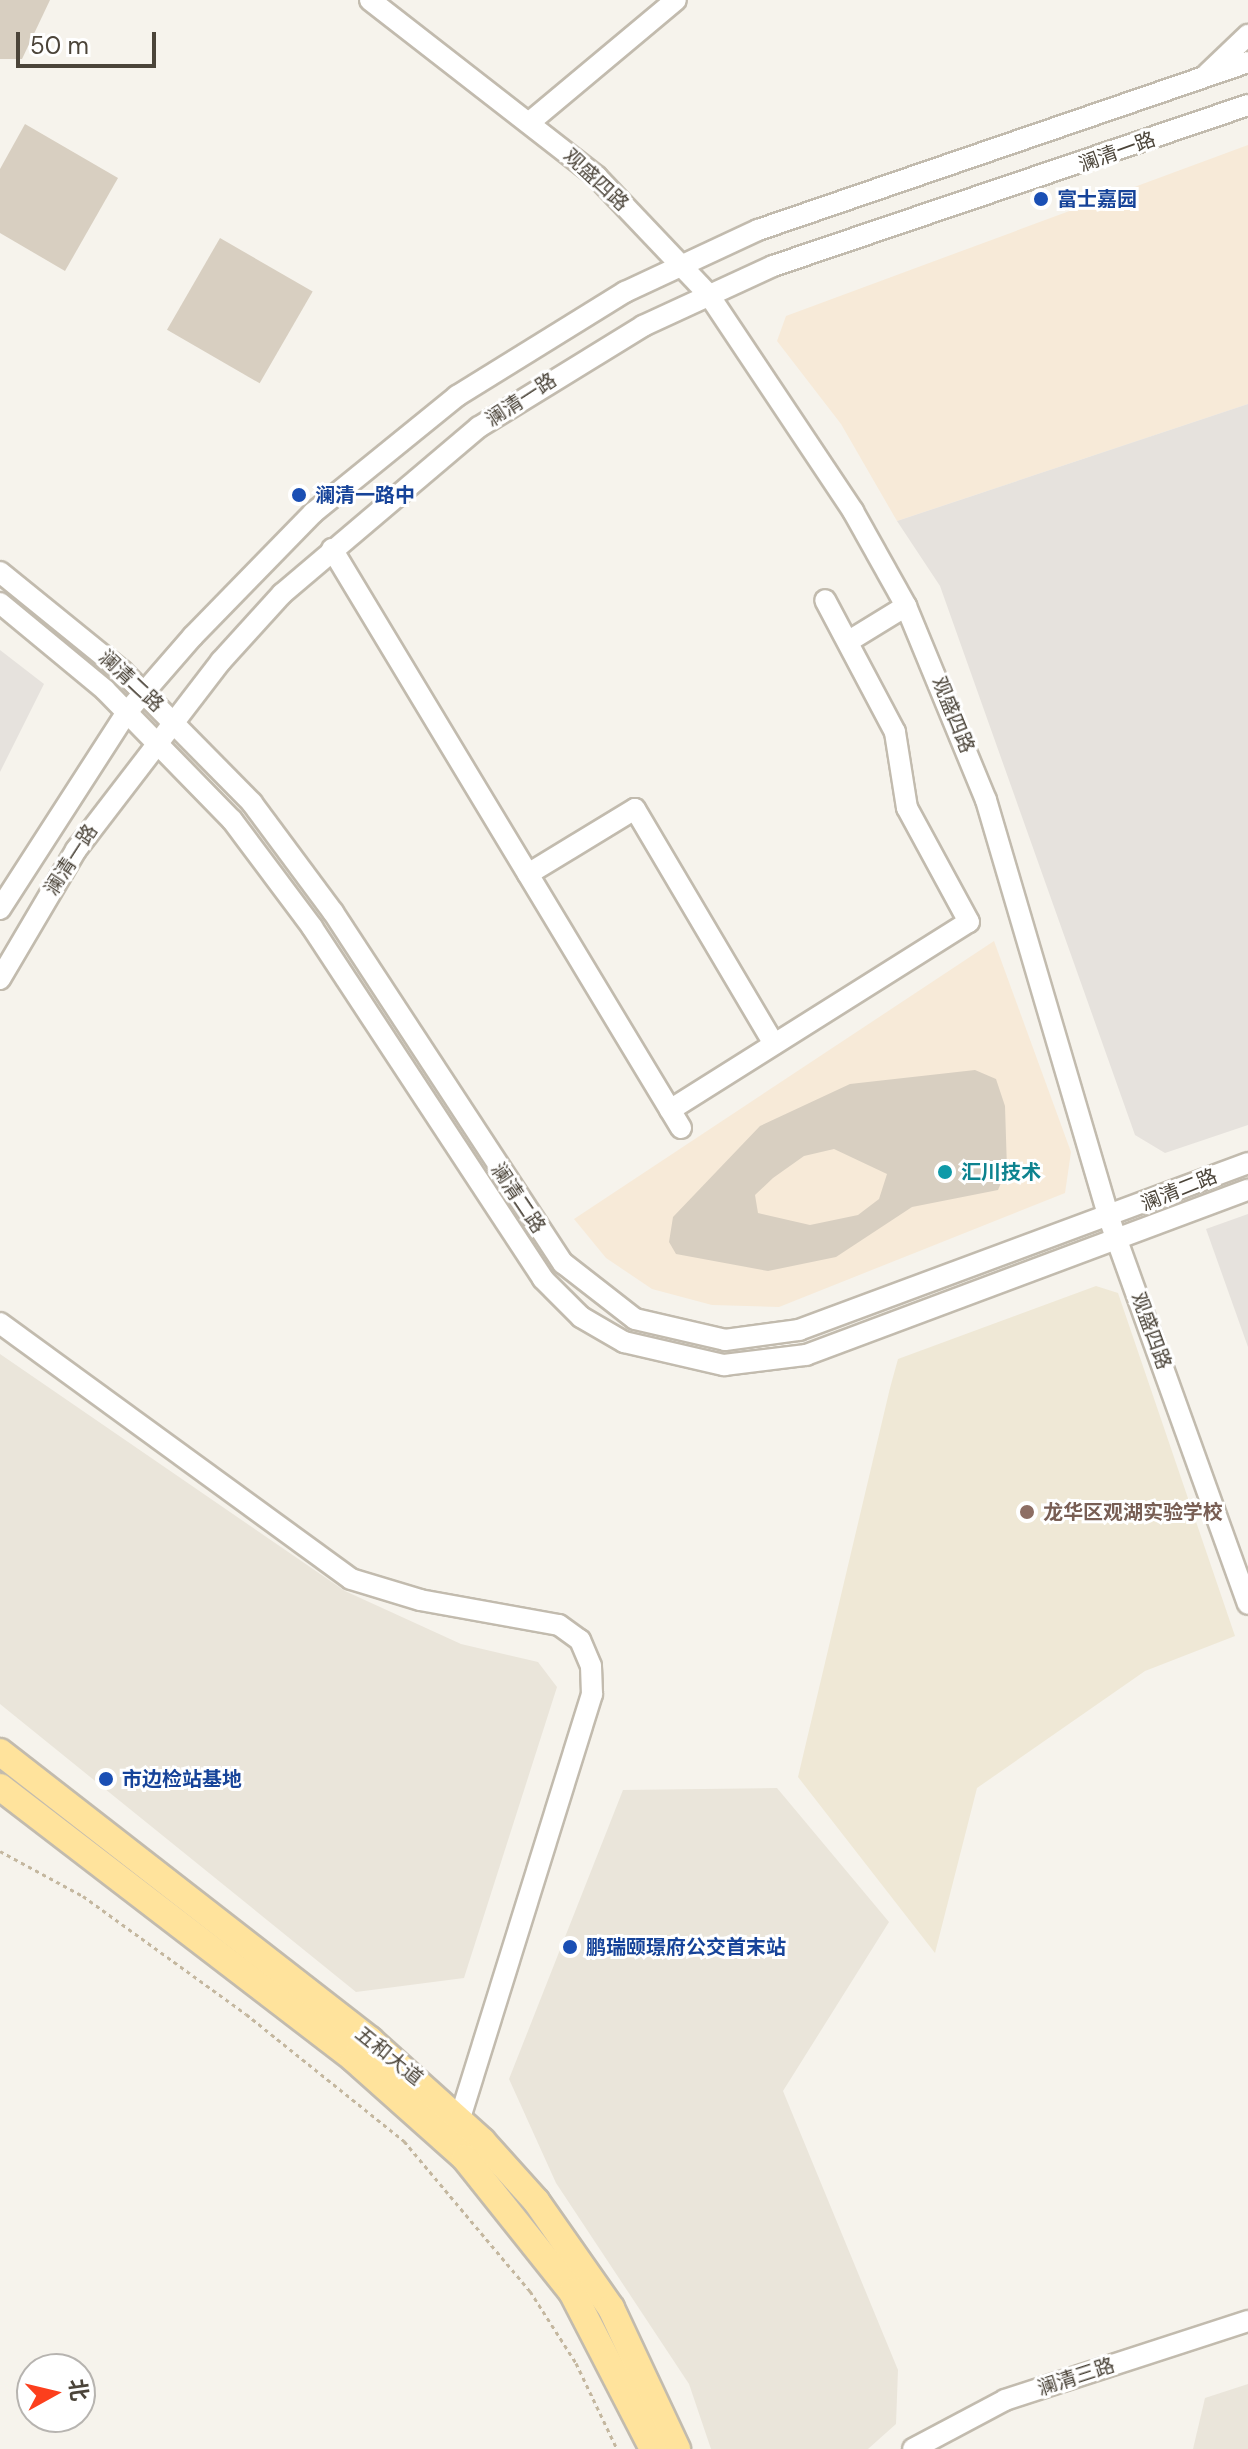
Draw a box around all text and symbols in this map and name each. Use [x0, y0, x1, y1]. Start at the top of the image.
scale bar [20, 16, 160, 66]
text: 50 m [30, 30, 89, 61]
street label: 澜清一路 [1075, 127, 1159, 177]
street label: 观盛四路 [559, 144, 633, 216]
place label: 富士嘉园 [1057, 187, 1137, 211]
marker: 富士嘉园 [1032, 190, 1050, 208]
street label: 澜清一路 [481, 368, 561, 432]
place label: 澜清一路中 [315, 483, 415, 507]
marker: 澜清一路中 [290, 486, 308, 504]
street label: 澜清二路 [94, 645, 168, 717]
street label: 观盛四路 [927, 673, 979, 757]
street label: 澜清一路 [39, 820, 103, 900]
street label: 澜清二路 [486, 1158, 550, 1238]
place label: 汇川技术 [961, 1160, 1041, 1184]
marker: 汇川技术 [936, 1163, 954, 1181]
street label: 澜清二路 [1137, 1164, 1221, 1216]
street label: 观盛四路 [1126, 1289, 1176, 1373]
place label: 龙华区观湖实验学校 [1043, 1500, 1223, 1524]
marker: 龙华区观湖实验学校 [1018, 1503, 1036, 1521]
place label: 市边检站基地 [122, 1767, 242, 1791]
marker: 市边检站基地 [97, 1770, 115, 1788]
place label: 鹏瑞颐璟府公交首末站 [586, 1935, 786, 1959]
marker: 鹏瑞颐璟府公交首末站 [561, 1938, 579, 1956]
street label: 五和大道 [350, 2022, 428, 2090]
north arrow [16, 2353, 96, 2433]
street label: 澜清三路 [1034, 2353, 1118, 2401]
text: 北 [62, 2377, 94, 2403]

